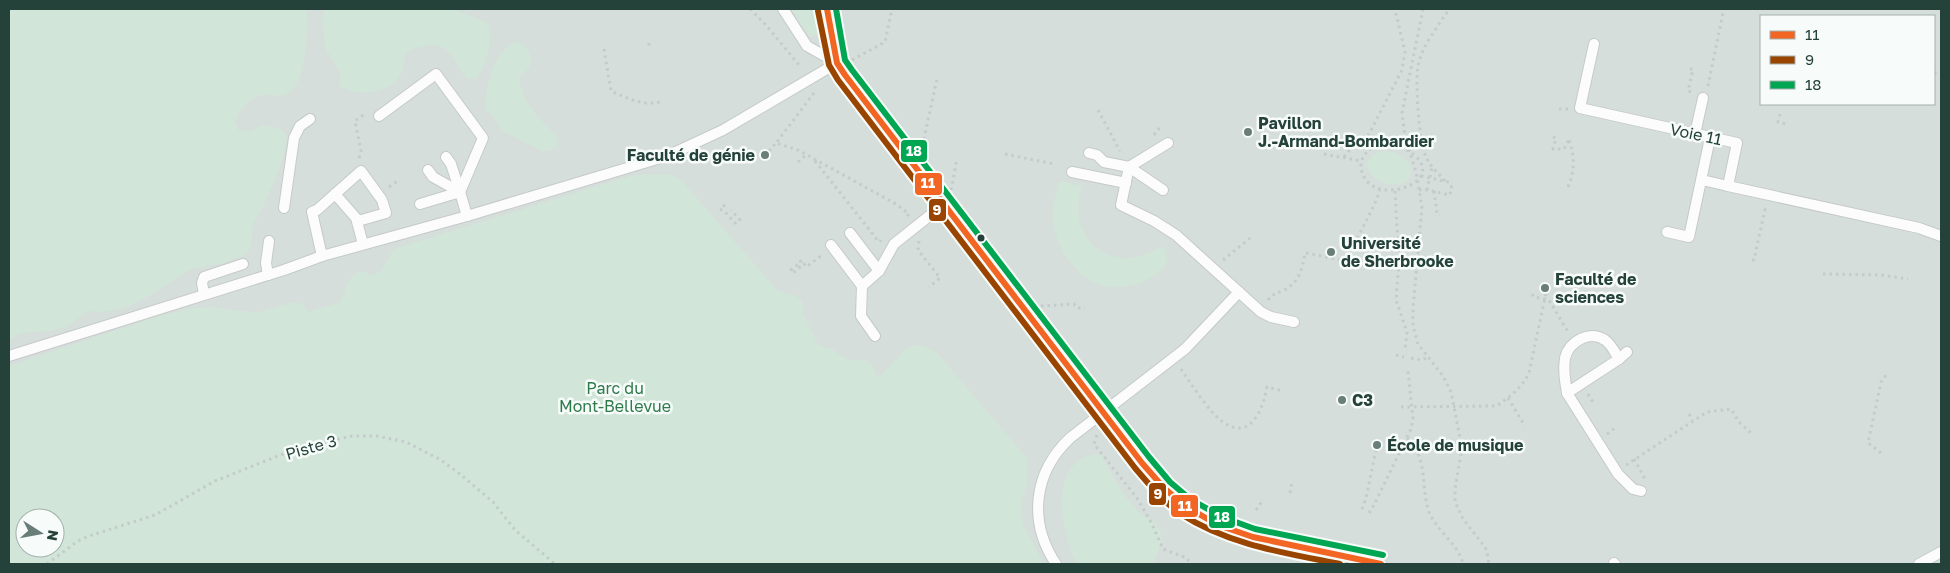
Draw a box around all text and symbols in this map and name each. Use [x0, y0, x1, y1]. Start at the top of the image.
legend [1760, 15, 1935, 105]
text: 11 [1805, 25, 1820, 43]
text: 9 [1805, 50, 1814, 68]
text: 18 [1805, 75, 1821, 93]
place label: Pavillon J.-Armand-Bombardier [1258, 113, 1434, 151]
street label: Voie 11 [1668, 119, 1724, 149]
marker: Pavillon J.-Armand-Bombardier [1242, 126, 1254, 138]
line badge: 18 [900, 139, 928, 163]
text: 18 [906, 142, 922, 159]
place label: Faculté de génie [627, 145, 755, 165]
marker: Faculté de génie [759, 149, 771, 161]
line badge: 11 [914, 172, 943, 196]
text: 11 [921, 174, 935, 191]
line badge: 9 [928, 198, 947, 222]
text: 9 [933, 201, 942, 218]
unlabelled marker [976, 233, 986, 243]
place label: Université de Sherbrooke [1341, 233, 1454, 271]
marker: Université de Sherbrooke [1325, 246, 1337, 258]
place label: Faculté de sciences [1555, 269, 1636, 307]
marker: Faculté de sciences [1539, 282, 1551, 294]
park label: Parc du Mont-Bellevue [559, 378, 671, 416]
place label: C3 [1352, 390, 1373, 410]
marker: C3 [1336, 394, 1348, 406]
street label: Piste 3 [283, 430, 339, 464]
place label: École de musique [1387, 435, 1523, 455]
marker: École de musique [1371, 439, 1383, 451]
line badge: 9 [1148, 482, 1167, 506]
text: 9 [1154, 485, 1163, 502]
line badge: 11 [1170, 494, 1199, 518]
text: 11 [1178, 497, 1192, 514]
line badge: 18 [1208, 505, 1236, 529]
north arrow [15, 508, 65, 558]
text: 18 [1214, 508, 1230, 525]
text: N [44, 529, 63, 542]

